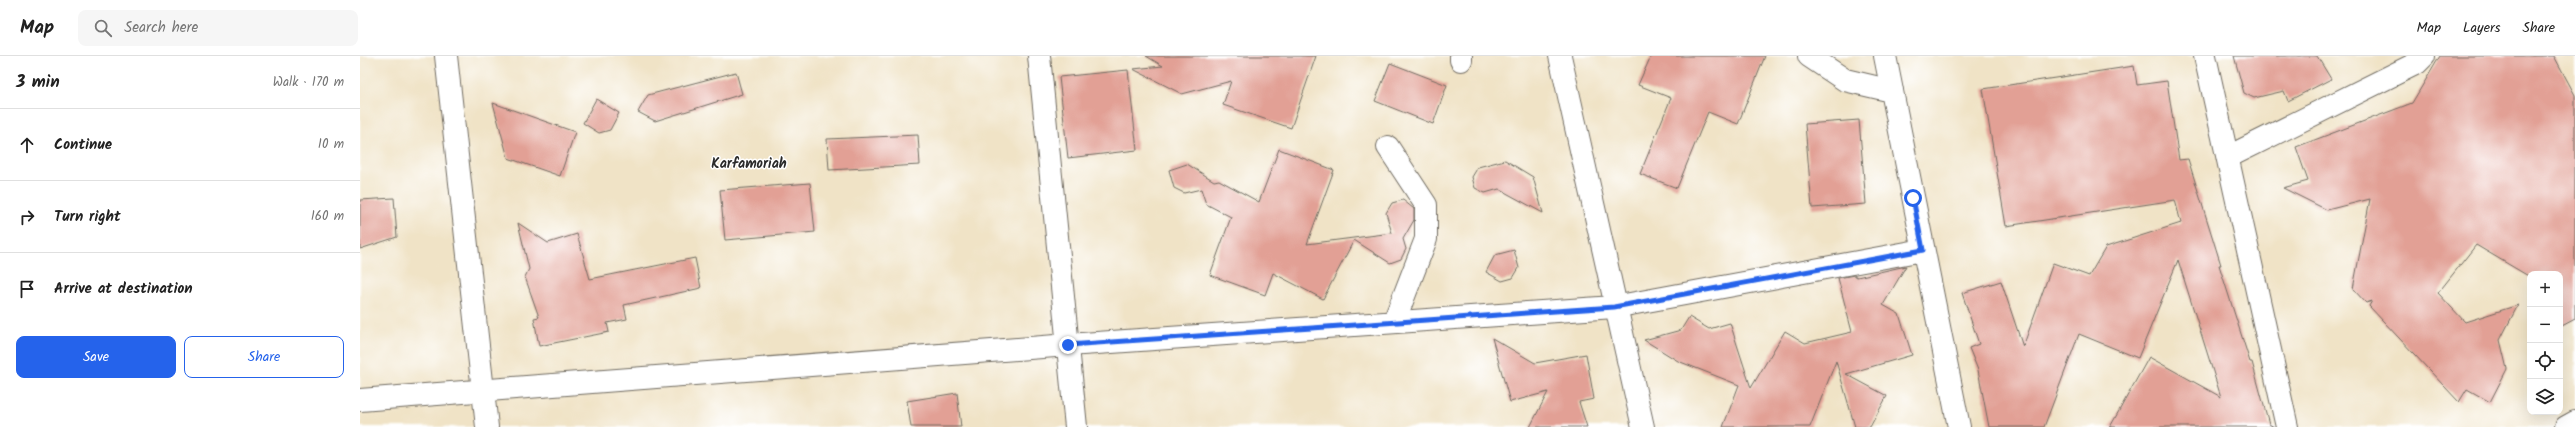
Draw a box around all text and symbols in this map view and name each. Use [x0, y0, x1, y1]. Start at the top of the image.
search box [78, 10, 358, 46]
text: Map [20, 13, 54, 43]
text: Search here [124, 16, 198, 40]
icon: search [92, 17, 114, 39]
text: Map [2417, 17, 2441, 39]
text: Layers [2463, 17, 2501, 39]
text: Share [2523, 17, 2555, 39]
text: 3 min [16, 69, 60, 96]
text: Walk · 170 m [273, 72, 344, 93]
text: Continue [54, 133, 112, 157]
icon: ahead [16, 134, 38, 156]
text: 10 m [318, 134, 344, 155]
district label: Karfamoriah [711, 153, 787, 175]
route start [1904, 189, 1922, 207]
text: Turn right [54, 205, 121, 229]
icon: right [16, 206, 38, 228]
text: 160 m [311, 206, 344, 227]
map controls [2527, 271, 2563, 415]
button: + [2527, 271, 2563, 307]
text: Arrive at destination [54, 277, 193, 301]
icon: arrive [16, 278, 38, 300]
button: − [2527, 307, 2563, 343]
button: Save [16, 336, 176, 378]
button: Share [184, 336, 344, 378]
route end [1059, 336, 1077, 354]
button: locate [2527, 343, 2563, 379]
button: layers [2527, 379, 2563, 415]

